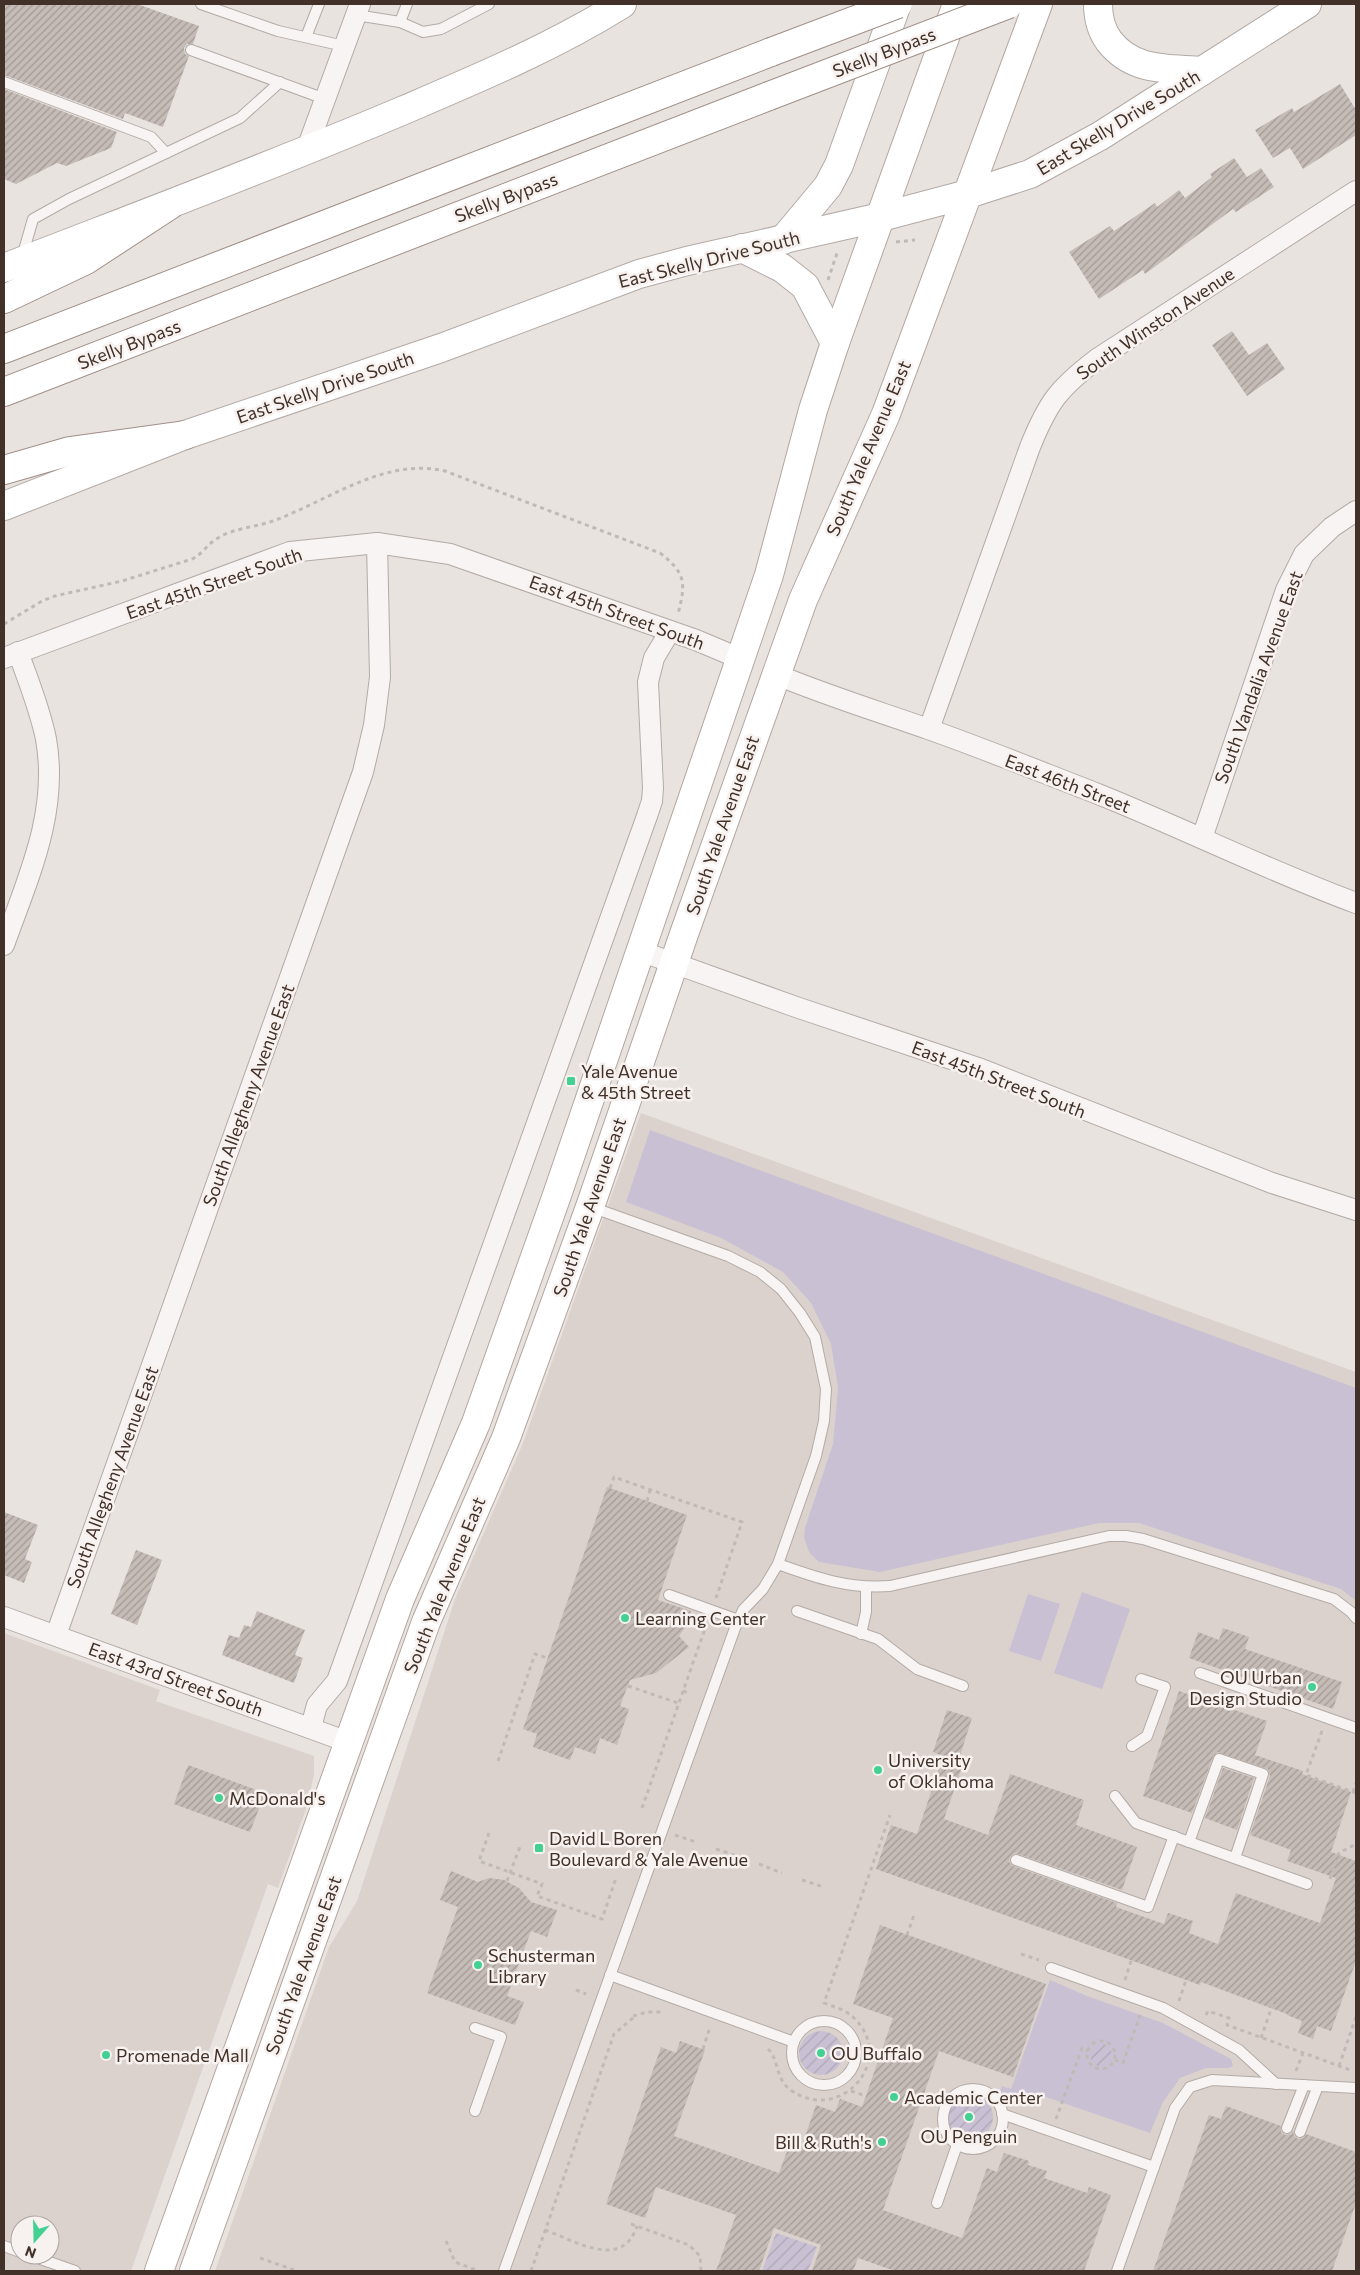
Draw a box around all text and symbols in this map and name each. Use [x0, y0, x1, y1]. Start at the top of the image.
street label: Skelly Bypass [829, 22, 939, 82]
street label: East Skelly Drive South [1032, 65, 1204, 179]
street label: Skelly Bypass [451, 167, 561, 227]
street label: East Skelly Drive South [616, 226, 802, 292]
street label: South Winston Avenue [1072, 262, 1238, 384]
street label: Skelly Bypass [74, 314, 184, 374]
street label: East Skelly Drive South [233, 346, 417, 428]
street label: South Yale Avenue East [821, 357, 915, 539]
street label: East 45th Street South [123, 543, 305, 623]
street label: South Vandalia Avenue East [1209, 568, 1307, 786]
street label: East 45th Street South [526, 570, 708, 654]
street label: South Yale Avenue East [681, 732, 763, 918]
street label: East 46th Street [1002, 749, 1134, 817]
street label: South Allegheny Avenue East [197, 981, 299, 1209]
street label: East 45th Street South [909, 1036, 1089, 1122]
place label: Yale Avenue & 45th Street [581, 1060, 691, 1103]
marker: Yale Avenue & 45th Street [565, 1075, 577, 1087]
street label: South Yale Avenue East [548, 1114, 630, 1300]
street label: South Allegheny Avenue East [61, 1363, 163, 1591]
street label: South Yale Avenue East [399, 1494, 489, 1676]
place label: Learning Center [635, 1607, 766, 1629]
marker: Learning Center [619, 1612, 631, 1624]
street label: East 43rd Street South [86, 1637, 266, 1721]
place label: OU Urban Design Studio [1189, 1666, 1302, 1709]
marker: OU Urban Design Studio [1306, 1681, 1318, 1693]
place label: University of Oklahoma [888, 1749, 994, 1792]
marker: University of Oklahoma [872, 1764, 884, 1776]
place label: McDonald's [229, 1787, 326, 1809]
marker: McDonald's [213, 1792, 225, 1804]
place label: David L Boren Boulevard & Yale Avenue [549, 1827, 748, 1870]
marker: David L Boren Boulevard & Yale Avenue [533, 1842, 545, 1854]
street label: South Yale Avenue East [260, 1873, 346, 2057]
place label: Schusterman Library [488, 1944, 595, 1987]
marker: Schusterman Library [472, 1959, 484, 1971]
place label: OU Buffalo [831, 2042, 922, 2064]
place label: Promenade Mall [116, 2044, 249, 2066]
marker: OU Buffalo [815, 2047, 827, 2059]
marker: Promenade Mall [100, 2049, 112, 2061]
place label: Academic Center [904, 2086, 1043, 2108]
marker: Academic Center [888, 2091, 900, 2103]
marker: OU Penguin [963, 2111, 975, 2123]
place label: OU Penguin [921, 2125, 1017, 2147]
place label: Bill & Ruth's [775, 2131, 872, 2153]
marker: Bill & Ruth's [876, 2136, 888, 2148]
north arrow [10, 2215, 60, 2265]
text: N [23, 2243, 38, 2262]

